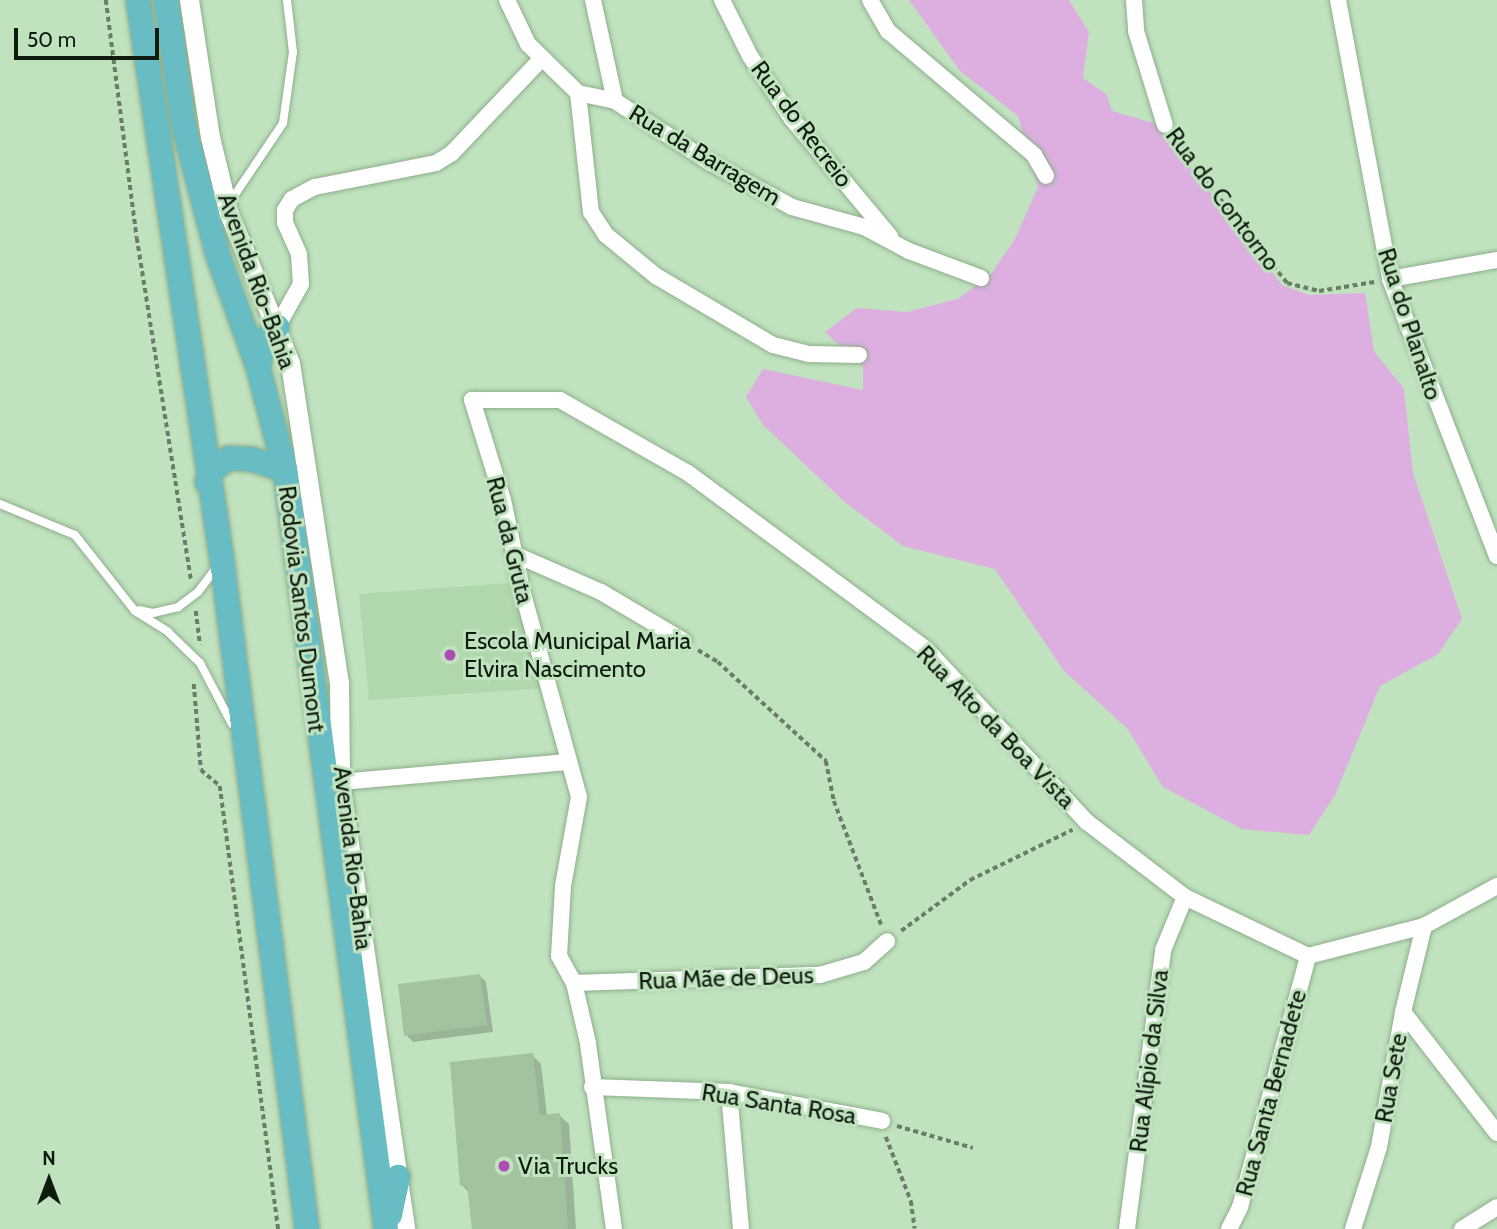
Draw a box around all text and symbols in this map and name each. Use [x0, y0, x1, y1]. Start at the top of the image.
scale bar [18, 14, 163, 58]
text: 50 m [27, 27, 76, 52]
street label: Rua do Recreio [745, 55, 859, 193]
street label: Rua da Barragem [624, 98, 786, 212]
street label: Rua do Contorno [1160, 122, 1286, 276]
street label: Avenida Rio-Bahia [212, 189, 302, 373]
street label: Rua do Planalto [1372, 244, 1448, 404]
street label: Rua da Gruta [480, 474, 540, 606]
street label: Rodovia Santos Dumont [273, 484, 331, 734]
place label: Escola Municipal Maria Elvira Nascimento [464, 627, 691, 683]
street label: Rua Alto da Boa Vista [911, 640, 1081, 814]
marker: Escola Municipal Maria Elvira Nascimento [442, 647, 458, 663]
street label: Avenida Rio-Bahia [327, 765, 379, 951]
street label: Rua Mãe de Deus [638, 961, 814, 995]
street label: Rua Alípio da Silva [1123, 968, 1175, 1154]
street label: Rua Santa Bernadete [1230, 987, 1312, 1199]
street label: Rua Sete [1369, 1031, 1413, 1125]
street label: Rua Santa Rosa [700, 1078, 858, 1130]
north arrow [14, 1145, 84, 1215]
text: N [42, 1147, 56, 1170]
place label: Via Trucks [518, 1152, 618, 1180]
marker: Via Trucks [496, 1158, 512, 1174]

